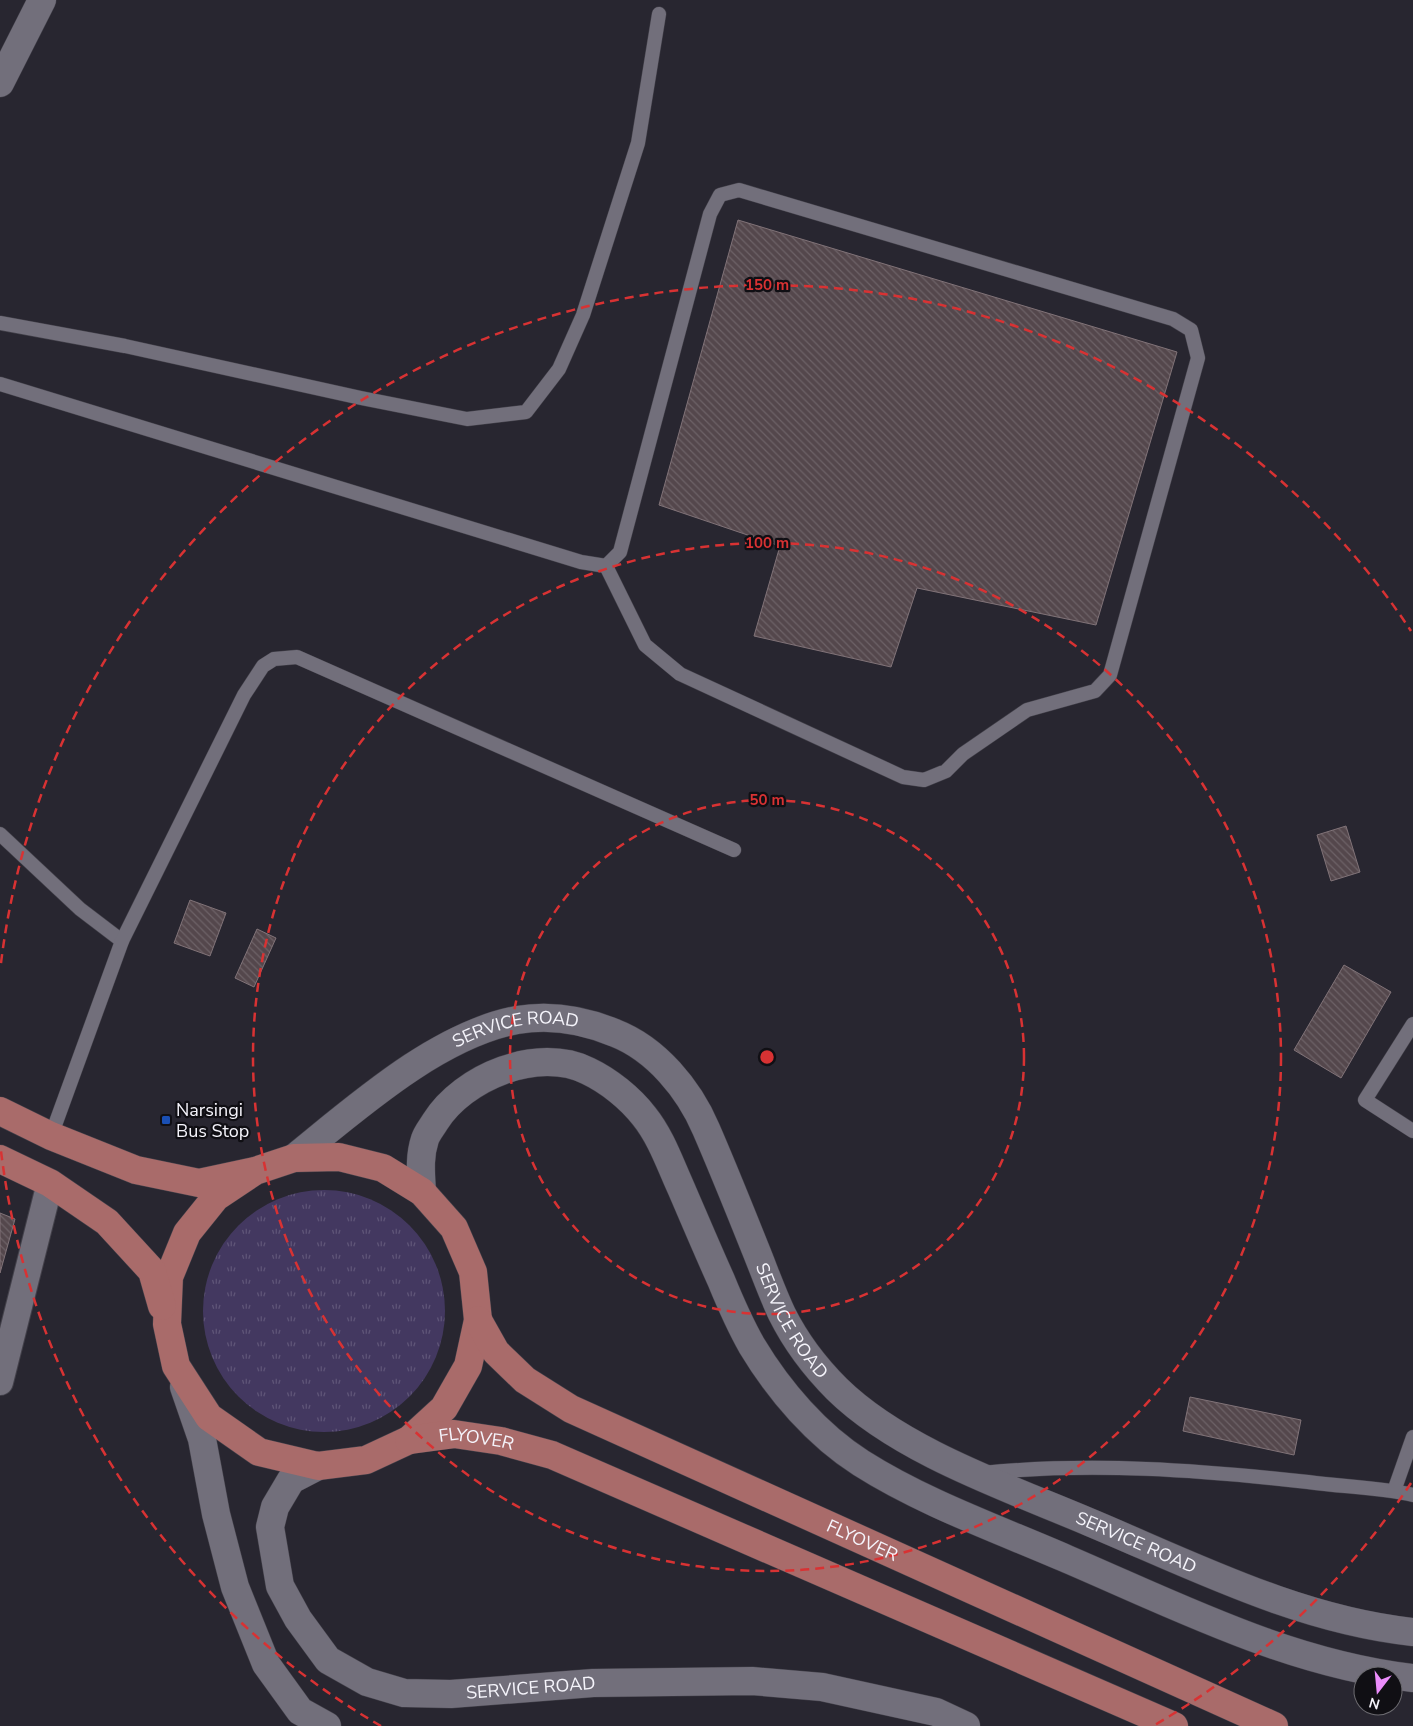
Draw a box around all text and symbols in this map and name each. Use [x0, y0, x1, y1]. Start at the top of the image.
text: 150 m [745, 275, 789, 295]
text: 100 m [745, 533, 789, 553]
text: 50 m [749, 790, 785, 810]
street label: SERVICE ROAD [448, 1006, 581, 1053]
centre of rings [758, 1048, 776, 1066]
place label: Narsingi Bus Stop [176, 1098, 249, 1143]
marker: Narsingi Bus Stop [160, 1114, 172, 1126]
street label: SERVICE ROAD [750, 1259, 834, 1384]
street label: FLYOVER [437, 1422, 517, 1456]
street label: SERVICE ROAD [1072, 1506, 1200, 1579]
street label: FLYOVER [823, 1514, 902, 1567]
north arrow [1353, 1666, 1403, 1716]
street label: SERVICE ROAD [465, 1671, 596, 1705]
text: N [1367, 1692, 1382, 1714]

